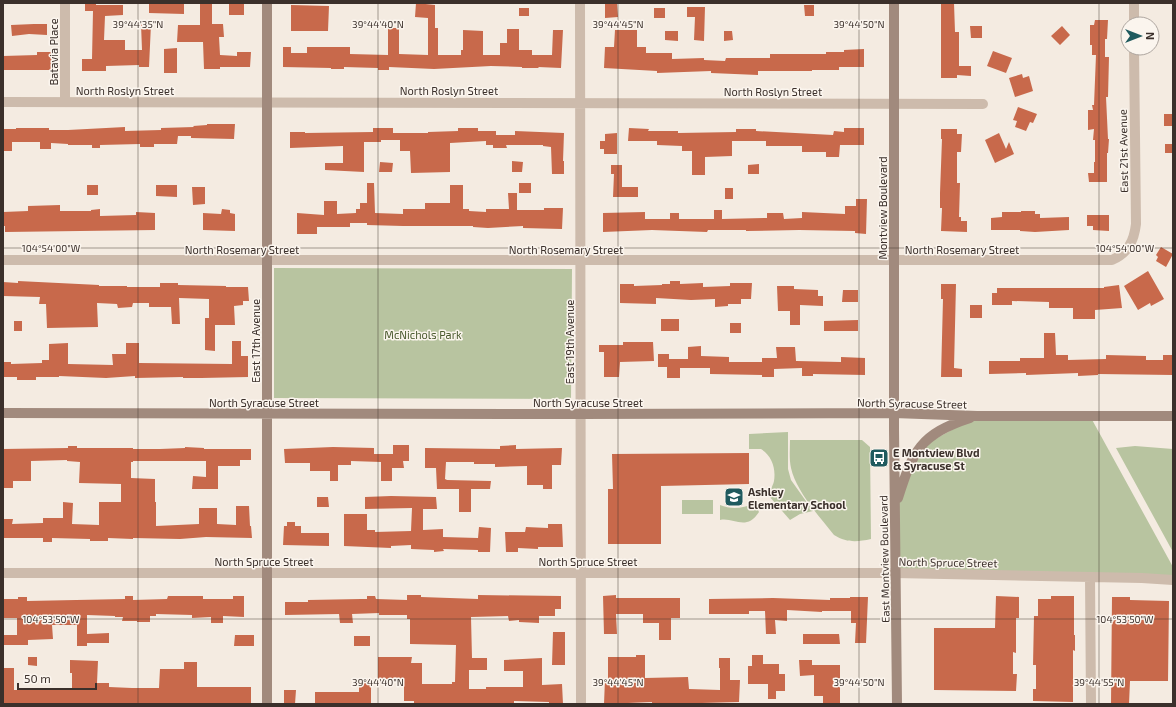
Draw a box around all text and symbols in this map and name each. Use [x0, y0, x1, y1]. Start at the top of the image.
north arrow [1120, 16, 1160, 56]
street label: Batavia Place [47, 18, 60, 86]
text: 39°44'35"N [113, 18, 163, 30]
text: 39°44'40"N [352, 18, 404, 30]
text: 39°44'45"N [592, 18, 644, 30]
text: 39°44'50"N [833, 18, 885, 30]
text: N [1144, 32, 1157, 40]
street label: North Roslyn Street [76, 84, 174, 97]
street label: North Roslyn Street [400, 84, 498, 97]
street label: North Roslyn Street [724, 85, 822, 98]
street label: East 21st Avenue [1116, 109, 1130, 193]
street label: Montview Boulevard [876, 156, 889, 260]
text: 104°54'00"W [22, 242, 81, 254]
text: 104°54'00"W [1096, 242, 1155, 254]
street label: North Rosemary Street [185, 243, 299, 256]
street label: North Rosemary Street [509, 243, 623, 256]
street label: North Rosemary Street [905, 243, 1019, 256]
street label: East 17th Avenue [249, 299, 262, 383]
street label: East 19th Avenue [563, 300, 576, 384]
park label: McNichols Park [384, 328, 462, 341]
street label: North Syracuse Street [209, 396, 319, 409]
street label: North Syracuse Street [533, 396, 643, 409]
street label: North Syracuse Street [857, 396, 967, 410]
place label: E Montview Blvd & Syracuse St [893, 446, 979, 473]
bus stop icon: E Montview Blvd & Syracuse St [868, 447, 890, 469]
place label: Ashley Elementary School [748, 485, 846, 512]
school or university icon: Ashley Elementary School [723, 486, 745, 508]
street label: East Montview Boulevard [876, 495, 892, 623]
street label: North Spruce Street [215, 555, 313, 568]
street label: North Spruce Street [539, 555, 637, 568]
street label: North Spruce Street [898, 555, 998, 569]
text: 104°53'50"W [22, 613, 80, 625]
text: 104°53'50"W [1096, 613, 1154, 625]
scale bar [18, 665, 96, 691]
text: 50 m [24, 671, 51, 685]
text: 39°44'40"N [352, 676, 404, 688]
text: 39°44'45"N [592, 676, 644, 688]
text: 39°44'50"N [833, 676, 885, 688]
text: 39°44'55"N [1074, 676, 1124, 688]

